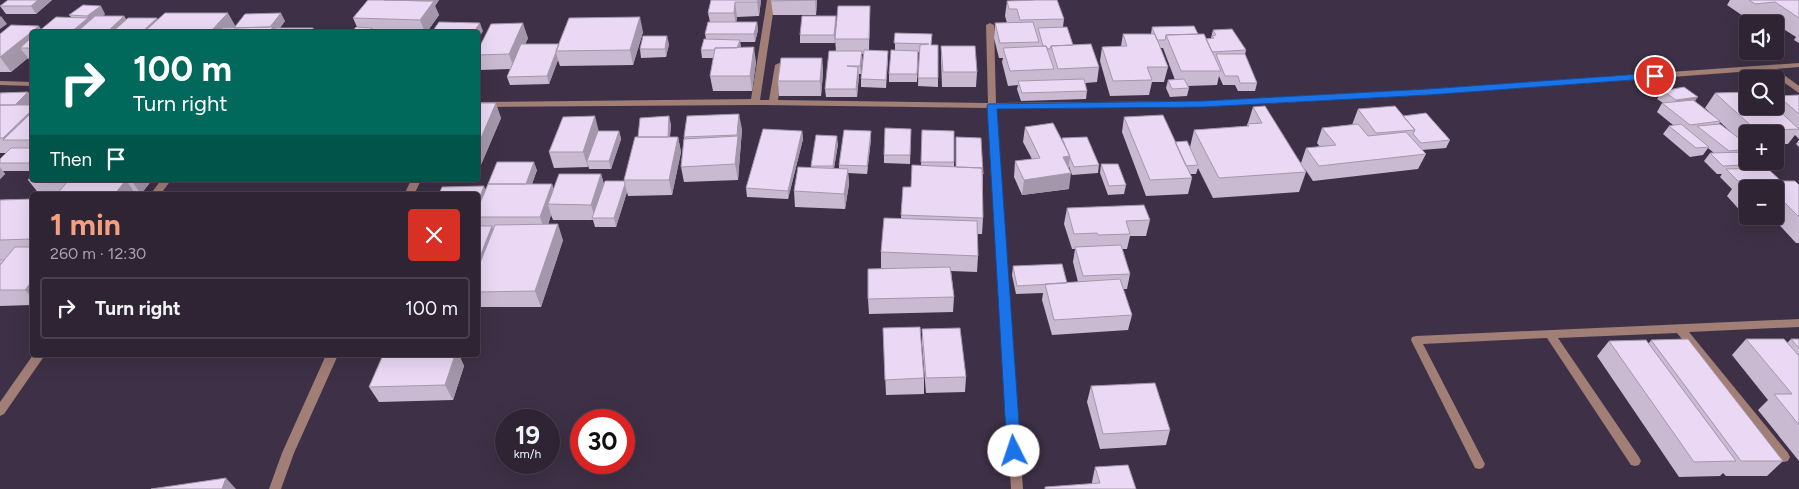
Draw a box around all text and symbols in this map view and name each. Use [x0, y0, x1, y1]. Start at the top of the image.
map controls [1739, 15, 1784, 225]
button: sound [1739, 15, 1784, 60]
text: 100 m [133, 48, 232, 90]
icon: right [50, 50, 115, 115]
pin [1634, 55, 1676, 97]
icon: arrive [1641, 62, 1669, 90]
button: search [1739, 70, 1784, 115]
text: Turn right [133, 90, 228, 117]
button: + [1739, 125, 1784, 170]
icon: arrive [102, 145, 130, 173]
text: Then [50, 148, 92, 171]
button: − [1739, 180, 1784, 225]
text: 1 min [50, 206, 121, 243]
button: close [408, 209, 460, 261]
text: 260 m · 12:30 [50, 244, 146, 263]
icon: right [52, 294, 80, 322]
text: Turn right [95, 297, 181, 320]
text: 100 m [405, 297, 458, 320]
speed limit sign: 30 [570, 409, 635, 474]
text: 19 [515, 420, 540, 450]
position arrow [987, 424, 1039, 476]
text: km/h [514, 447, 541, 461]

